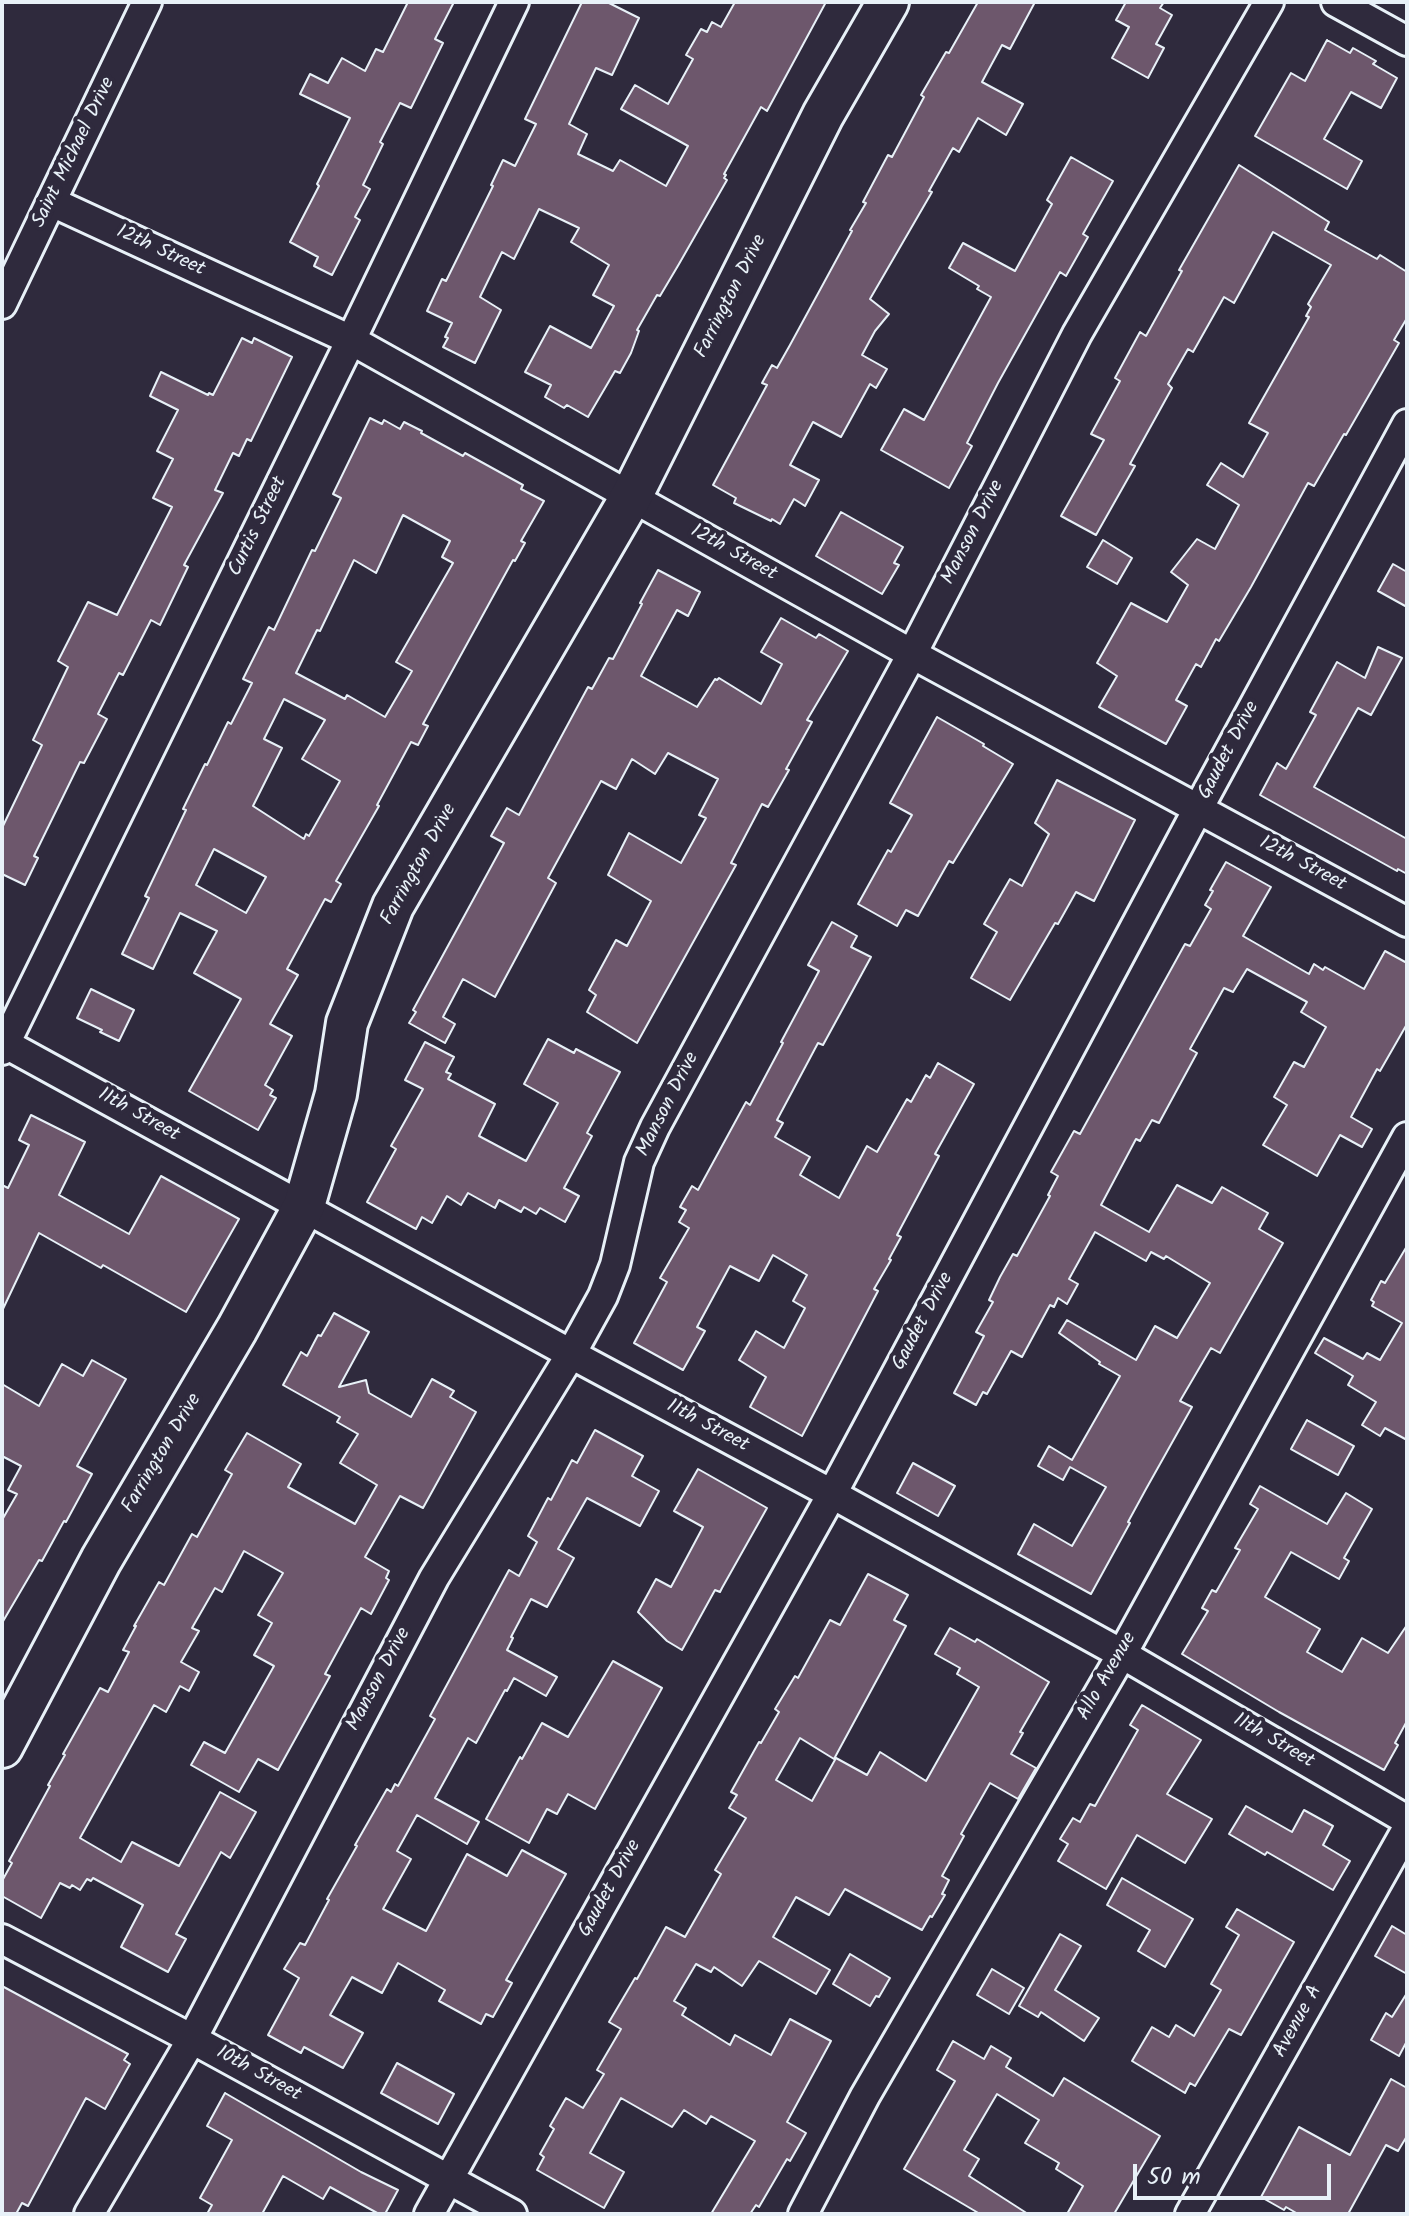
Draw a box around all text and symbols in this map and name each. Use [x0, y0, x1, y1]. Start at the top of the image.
street label: Saint Michael Drive [28, 74, 122, 232]
street label: 12th Street [112, 221, 208, 283]
street label: Farrington Drive [691, 231, 773, 363]
street label: Curtis Street [225, 473, 293, 581]
street label: Manson Drive [937, 477, 1011, 589]
street label: 12th Street [686, 520, 780, 588]
street label: Gaudet Drive [1194, 698, 1266, 804]
street label: Farrington Drive [377, 800, 463, 930]
street label: 12th Street [1254, 832, 1350, 898]
street label: Manson Drive [632, 1049, 706, 1161]
street label: 11th Street [93, 1084, 183, 1148]
street label: Gaudet Drive [888, 1269, 960, 1375]
street label: Farrington Drive [118, 1390, 208, 1518]
street label: 11th Street [662, 1395, 752, 1459]
street label: Manson Drive [343, 1624, 417, 1736]
street label: Allo Avenue [1073, 1629, 1143, 1725]
street label: 11th Street [1228, 1709, 1318, 1775]
street label: Gaudet Drive [574, 1836, 648, 1942]
street label: Avenue A [1269, 1982, 1329, 2062]
street label: 10th Street [211, 2042, 305, 2108]
scale bar [1137, 2148, 1335, 2198]
text: 50 m [1147, 2158, 1201, 2197]

